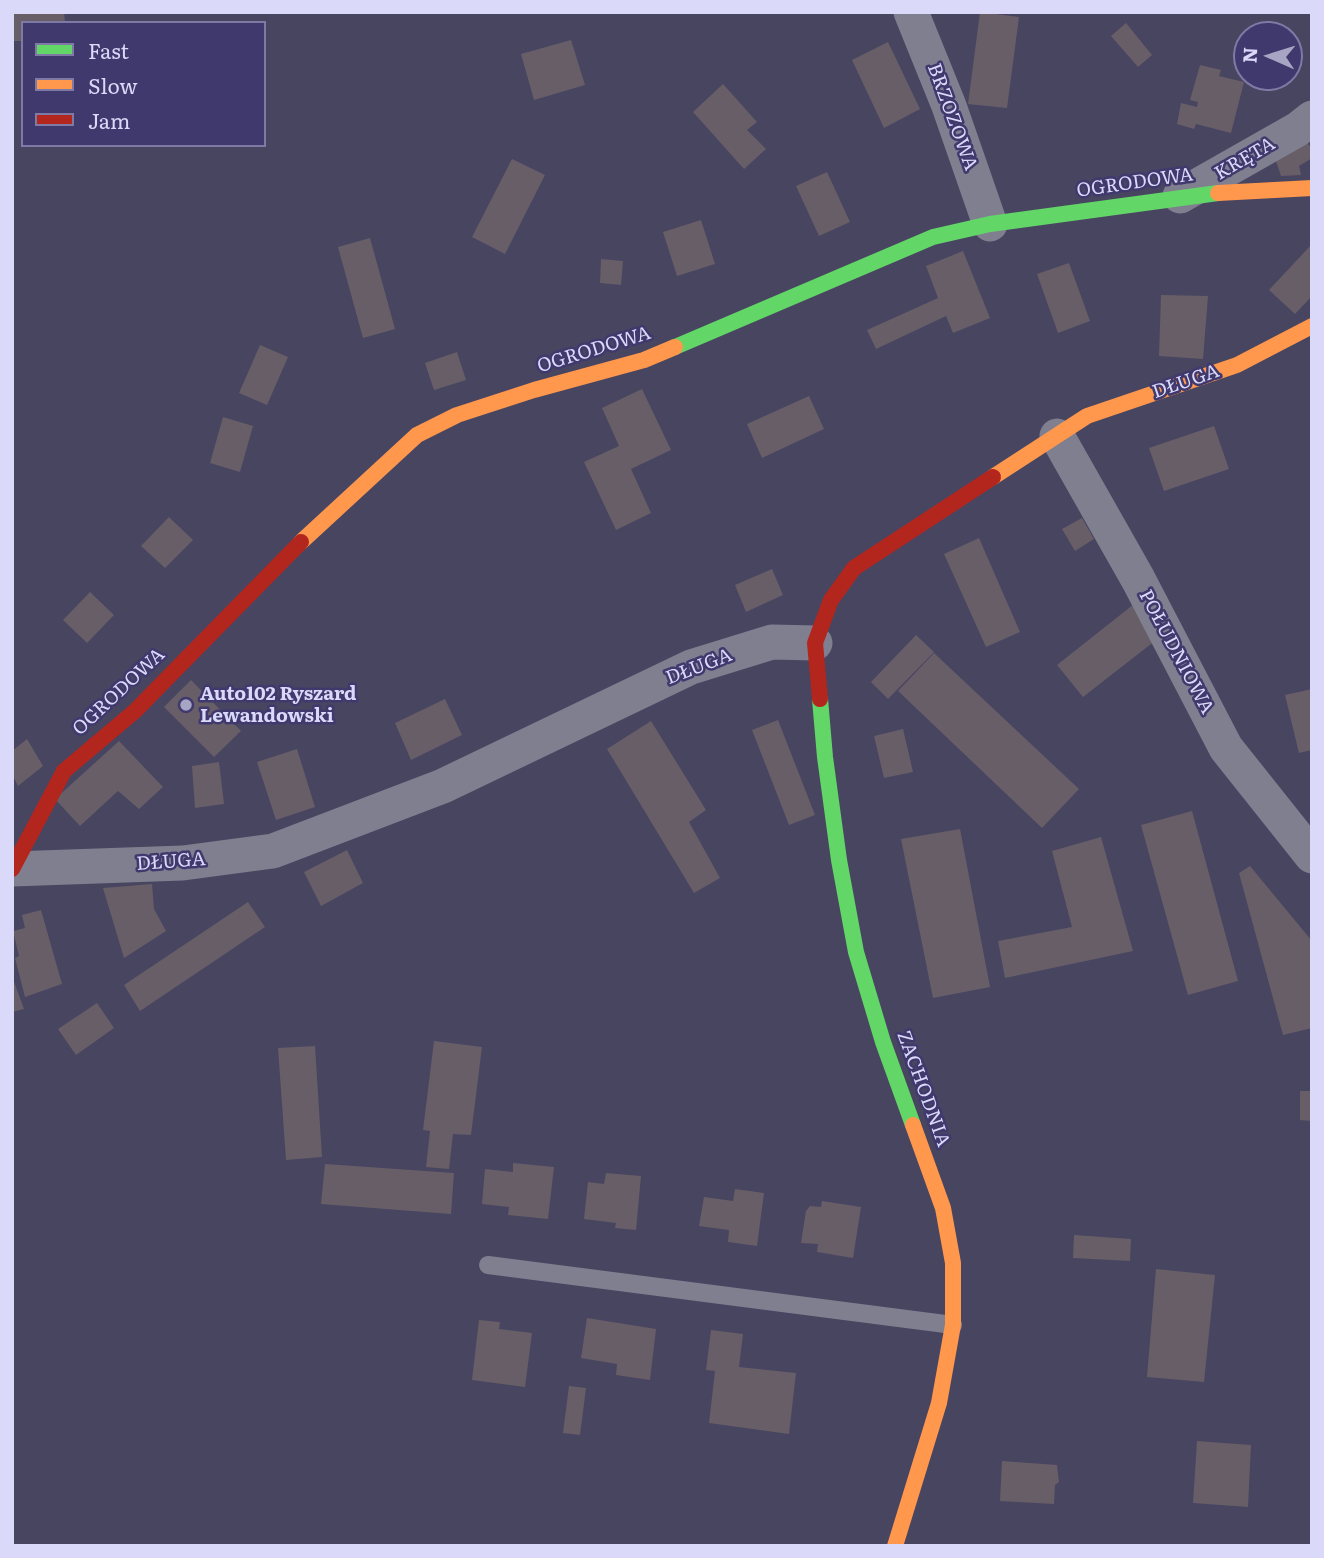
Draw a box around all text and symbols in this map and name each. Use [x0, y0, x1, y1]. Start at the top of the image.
legend [21, 21, 266, 147]
north arrow [1233, 21, 1303, 91]
text: Fast [88, 34, 129, 65]
text: N [1235, 46, 1263, 64]
street label: BRZOZOWA [922, 60, 982, 174]
text: Slow [88, 69, 138, 100]
text: Jam [88, 104, 130, 135]
street label: KRĘTA [1211, 133, 1279, 185]
street label: OGRODOWA [1075, 164, 1195, 202]
street label: OGRODOWA [534, 322, 654, 378]
street label: DŁUGA [1150, 360, 1222, 404]
street label: POŁUDNIOWA [1134, 586, 1218, 718]
street label: OGRODOWA [68, 644, 170, 740]
street label: DŁUGA [663, 644, 735, 690]
place label: Auto102 Ryszard Lewandowski [200, 683, 356, 727]
marker: Auto102 Ryszard Lewandowski [178, 697, 194, 713]
street label: DŁUGA [136, 848, 206, 876]
street label: ZACHODNIA [891, 1028, 955, 1150]

